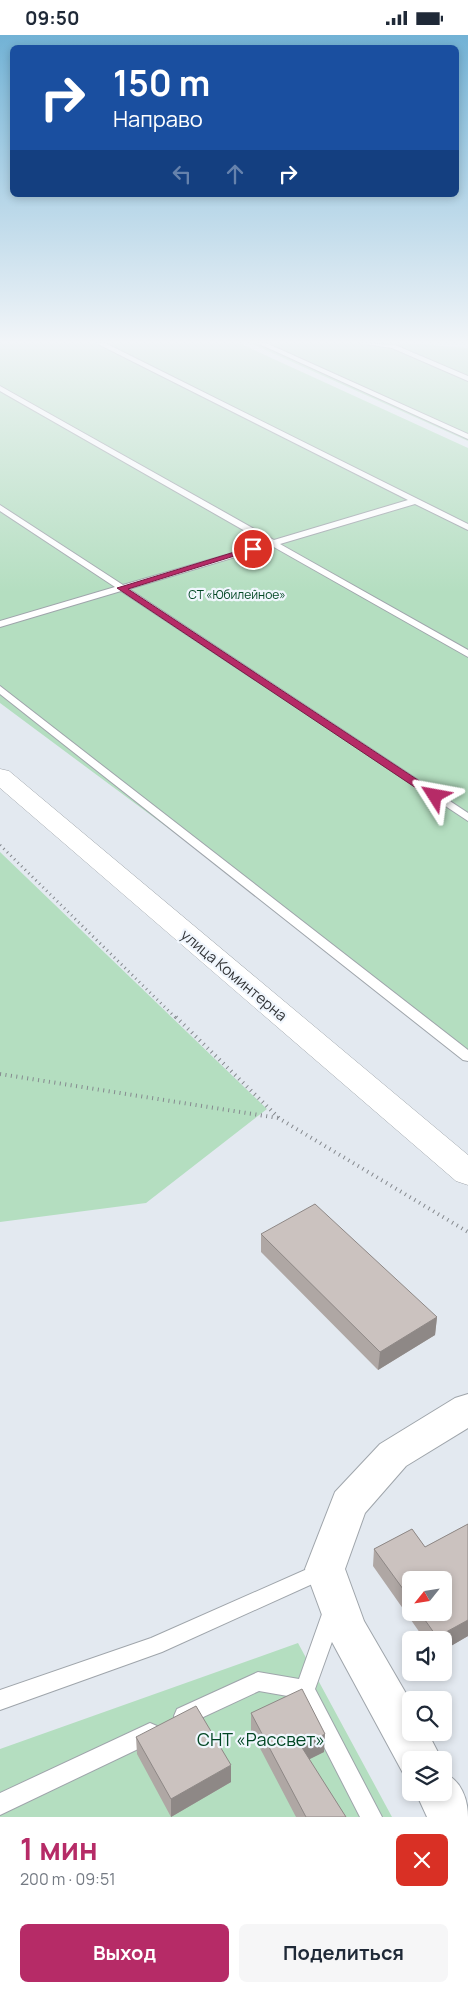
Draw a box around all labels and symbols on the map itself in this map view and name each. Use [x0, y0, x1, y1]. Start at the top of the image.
pin [232, 528, 274, 570]
park label: СТ «Юбилейное» [188, 586, 286, 603]
position arrow [408, 769, 460, 821]
street label: улица Коминтерна [176, 924, 292, 1026]
north arrow [402, 1571, 452, 1621]
park label: СНТ «Рассвет» [197, 1727, 325, 1751]

